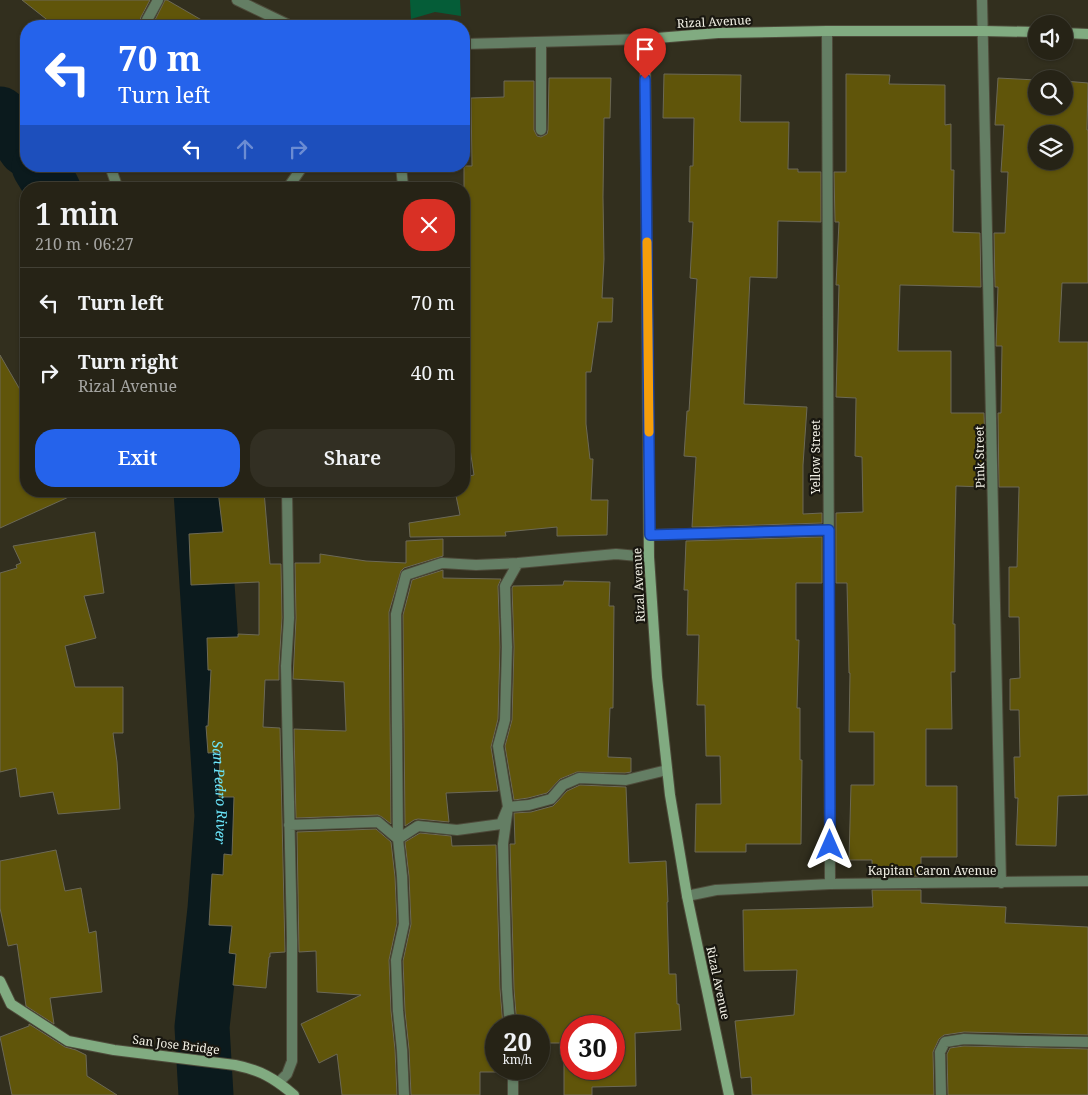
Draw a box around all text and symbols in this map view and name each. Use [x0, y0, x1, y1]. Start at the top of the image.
street label: Rizal Avenue [676, 11, 752, 32]
map controls [1028, 15, 1073, 170]
button: sound [1028, 15, 1073, 60]
pin [624, 28, 666, 79]
text: 70 m [118, 34, 201, 81]
icon: arrive [631, 35, 659, 63]
icon: left [35, 40, 100, 105]
button: search [1028, 70, 1073, 115]
text: Turn left [118, 79, 210, 109]
button: layers [1028, 125, 1073, 170]
icon: left [178, 135, 206, 163]
icon: ahead [231, 135, 259, 163]
icon: right [284, 135, 312, 163]
text: 1 min [35, 193, 119, 234]
button: close [403, 199, 455, 251]
text: 210 m · 06:27 [35, 233, 134, 255]
icon: left [35, 289, 63, 317]
text: Turn left [78, 290, 164, 316]
text: 70 m [411, 290, 455, 316]
text: Turn right [78, 349, 178, 375]
icon: right [35, 359, 63, 387]
text: 40 m [411, 360, 455, 386]
text: Rizal Avenue [78, 375, 177, 397]
street label: Yellow Street [807, 420, 824, 495]
street label: Pink Street [970, 426, 989, 488]
button: Exit [35, 429, 240, 487]
button: Share [250, 429, 455, 487]
street label: Rizal Avenue [628, 547, 649, 623]
water label: San Pedro River [208, 740, 232, 845]
position arrow [803, 818, 855, 870]
street label: Kapitan Caron Avenue [868, 862, 996, 879]
street label: Rizal Avenue [702, 945, 735, 1021]
speed limit sign: 30 [560, 1015, 625, 1080]
text: 20 [503, 1024, 532, 1058]
street label: San Jose Bridge [131, 1031, 221, 1058]
text: km/h [503, 1051, 532, 1068]

